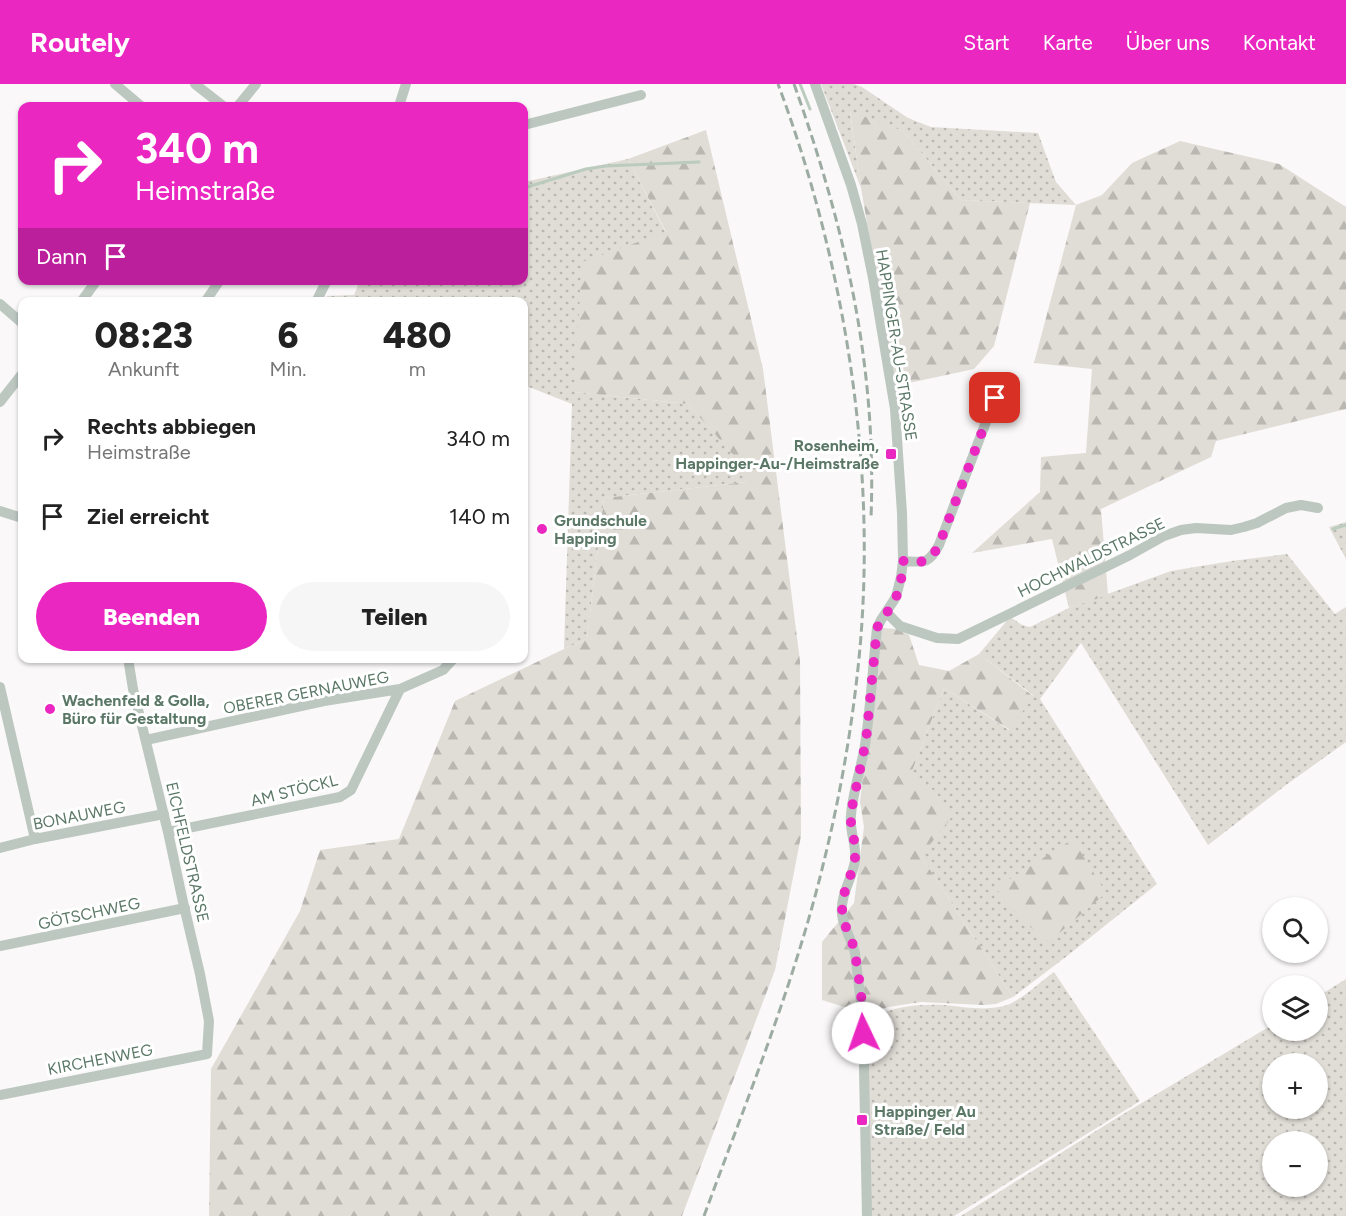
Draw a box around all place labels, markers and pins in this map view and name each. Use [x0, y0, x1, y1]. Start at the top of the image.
pin [969, 372, 1020, 423]
place label: Rosenheim, Happinger-Au-/Heimstraße [675, 436, 879, 473]
marker: Rosenheim, Happinger-Au-/Heimstraße [884, 447, 898, 461]
place label: Grundschule Happing [554, 511, 647, 548]
marker: Grundschule Happing [535, 522, 549, 536]
place label: Wachenfeld & Golla, Büro für Gestaltung [62, 691, 210, 728]
marker: Wachenfeld & Golla, Büro für Gestaltung [43, 702, 57, 716]
place label: Happinger Au Straße/ Feld [874, 1102, 976, 1139]
marker: Happinger Au Straße/ Feld [855, 1113, 869, 1127]

